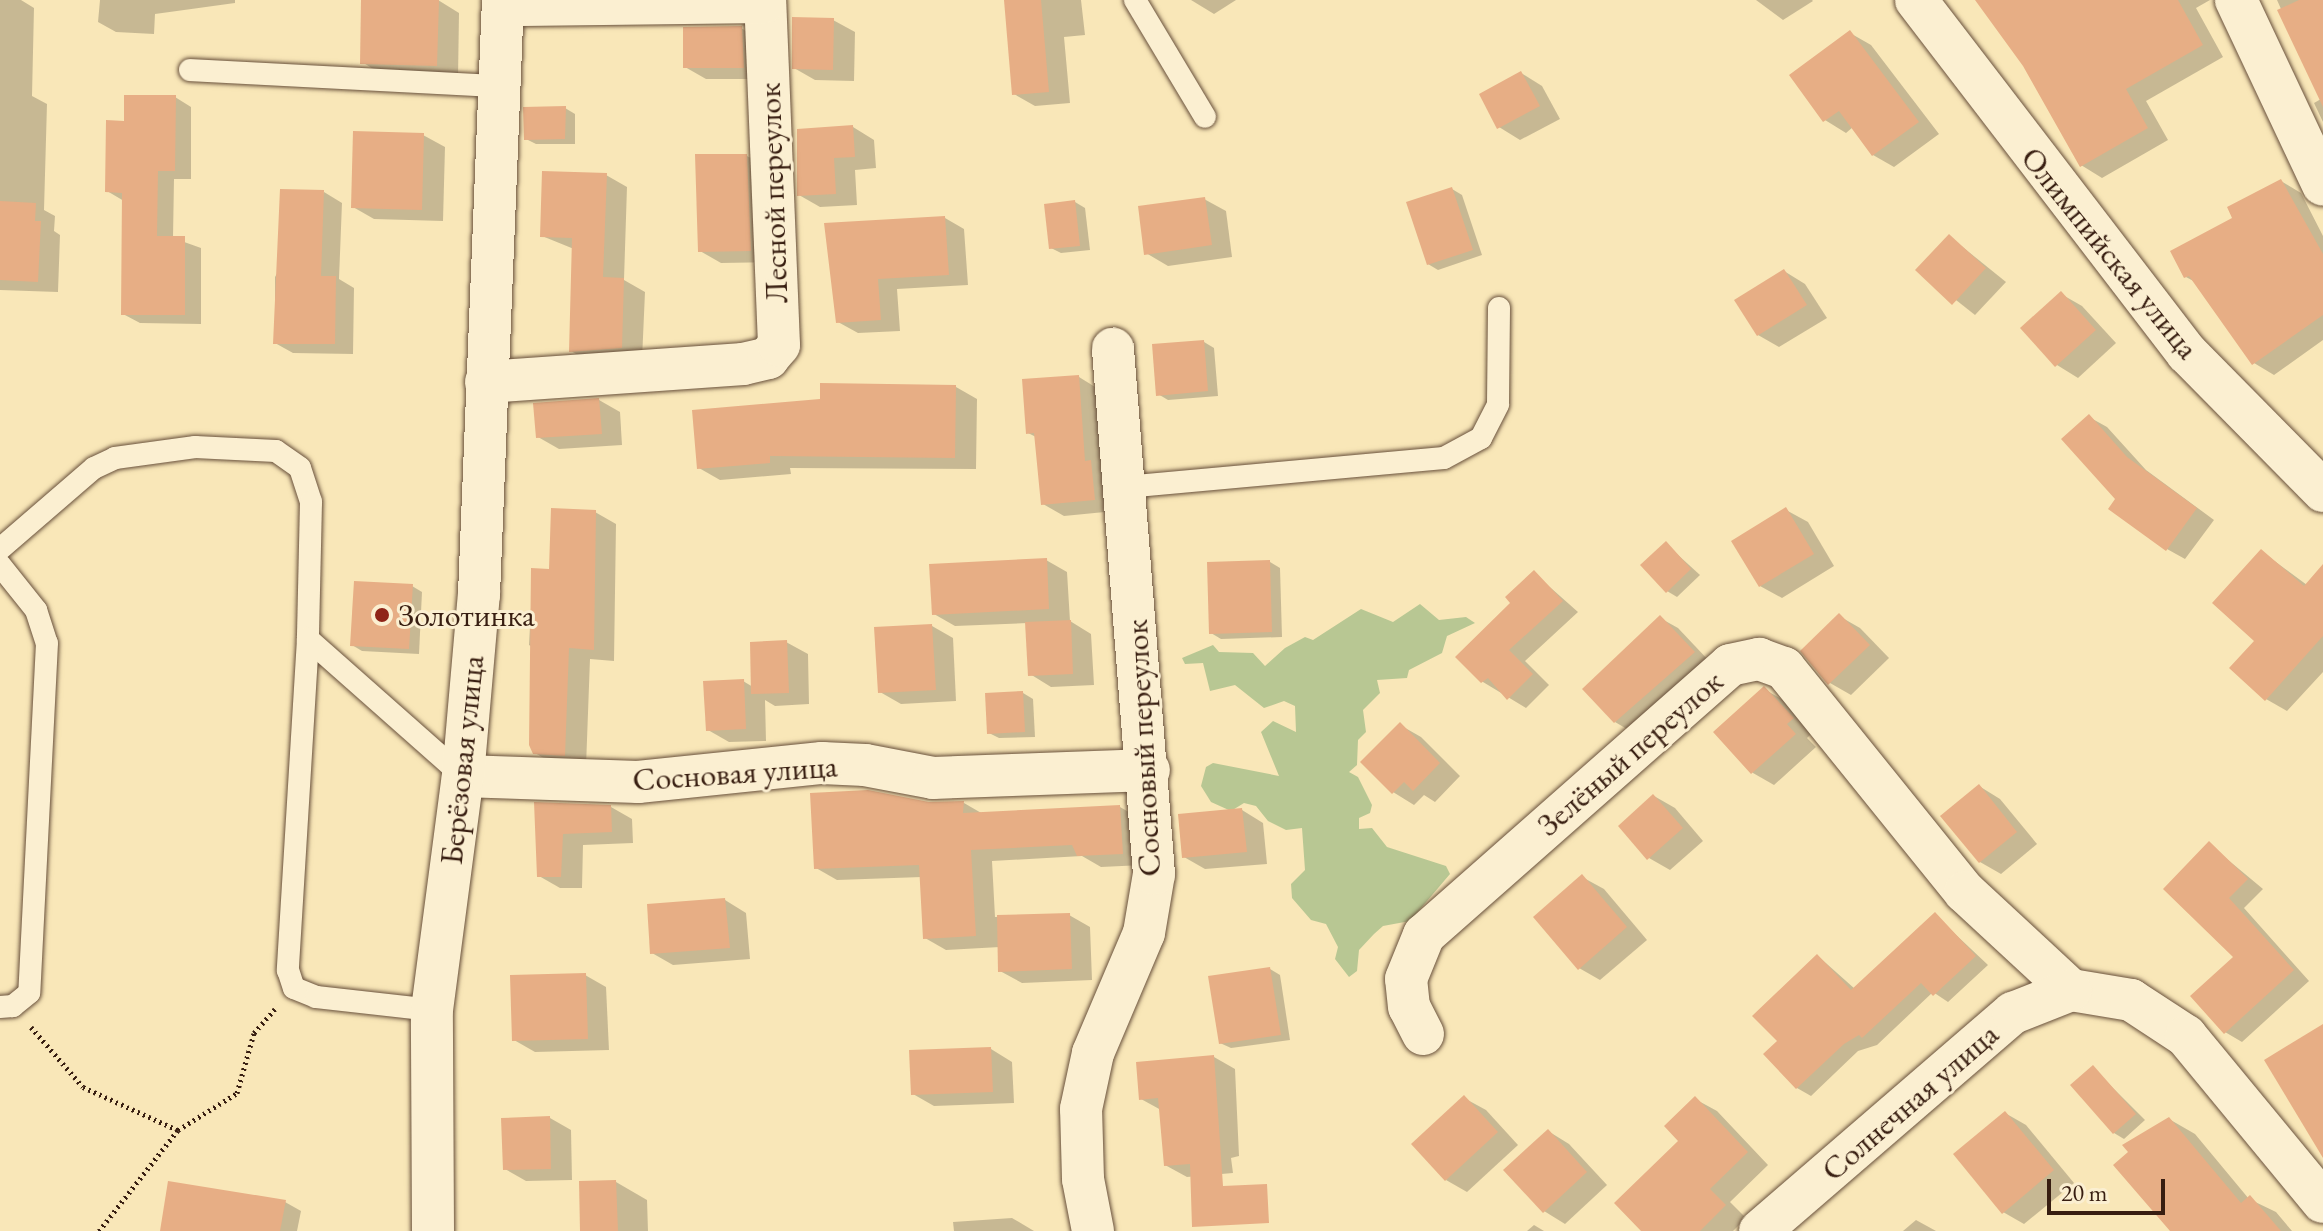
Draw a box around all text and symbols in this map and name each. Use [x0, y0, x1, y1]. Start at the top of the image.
street label: Лесной переулок [750, 82, 796, 304]
street label: Олимпийская улица [2013, 139, 2207, 367]
place label: Золотинка [398, 596, 535, 634]
marker: Золотинка [373, 606, 391, 624]
street label: Сосновый переулок [1117, 618, 1169, 878]
street label: Берёзовая улица [432, 653, 492, 867]
street label: Зелёный переулок [1529, 662, 1731, 844]
street label: Сосновая улица [631, 747, 839, 799]
street label: Солнечная улица [1814, 1015, 2006, 1189]
scale bar [2051, 1163, 2169, 1213]
text: 20 m [2061, 1177, 2108, 1208]

